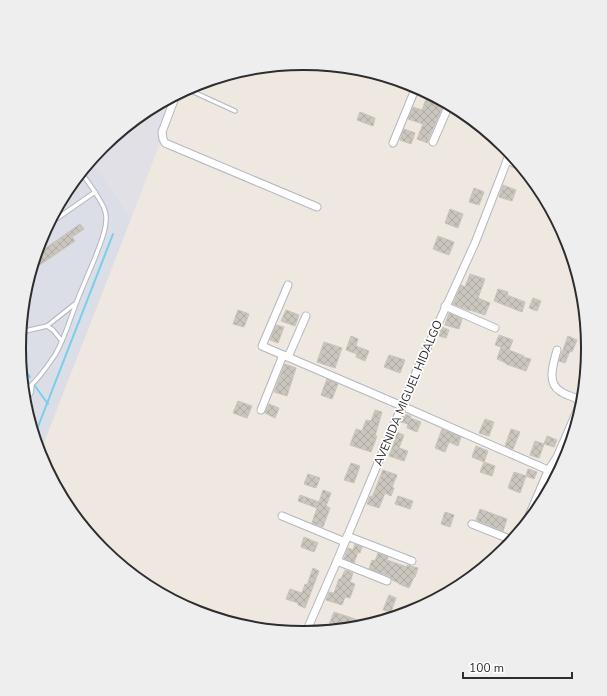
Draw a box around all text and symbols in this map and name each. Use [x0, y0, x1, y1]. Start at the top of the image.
street label: AVENIDA MIGUEL HIDALGO [370, 318, 446, 468]
scale bar [463, 654, 572, 680]
text: 100 m [469, 660, 504, 676]

